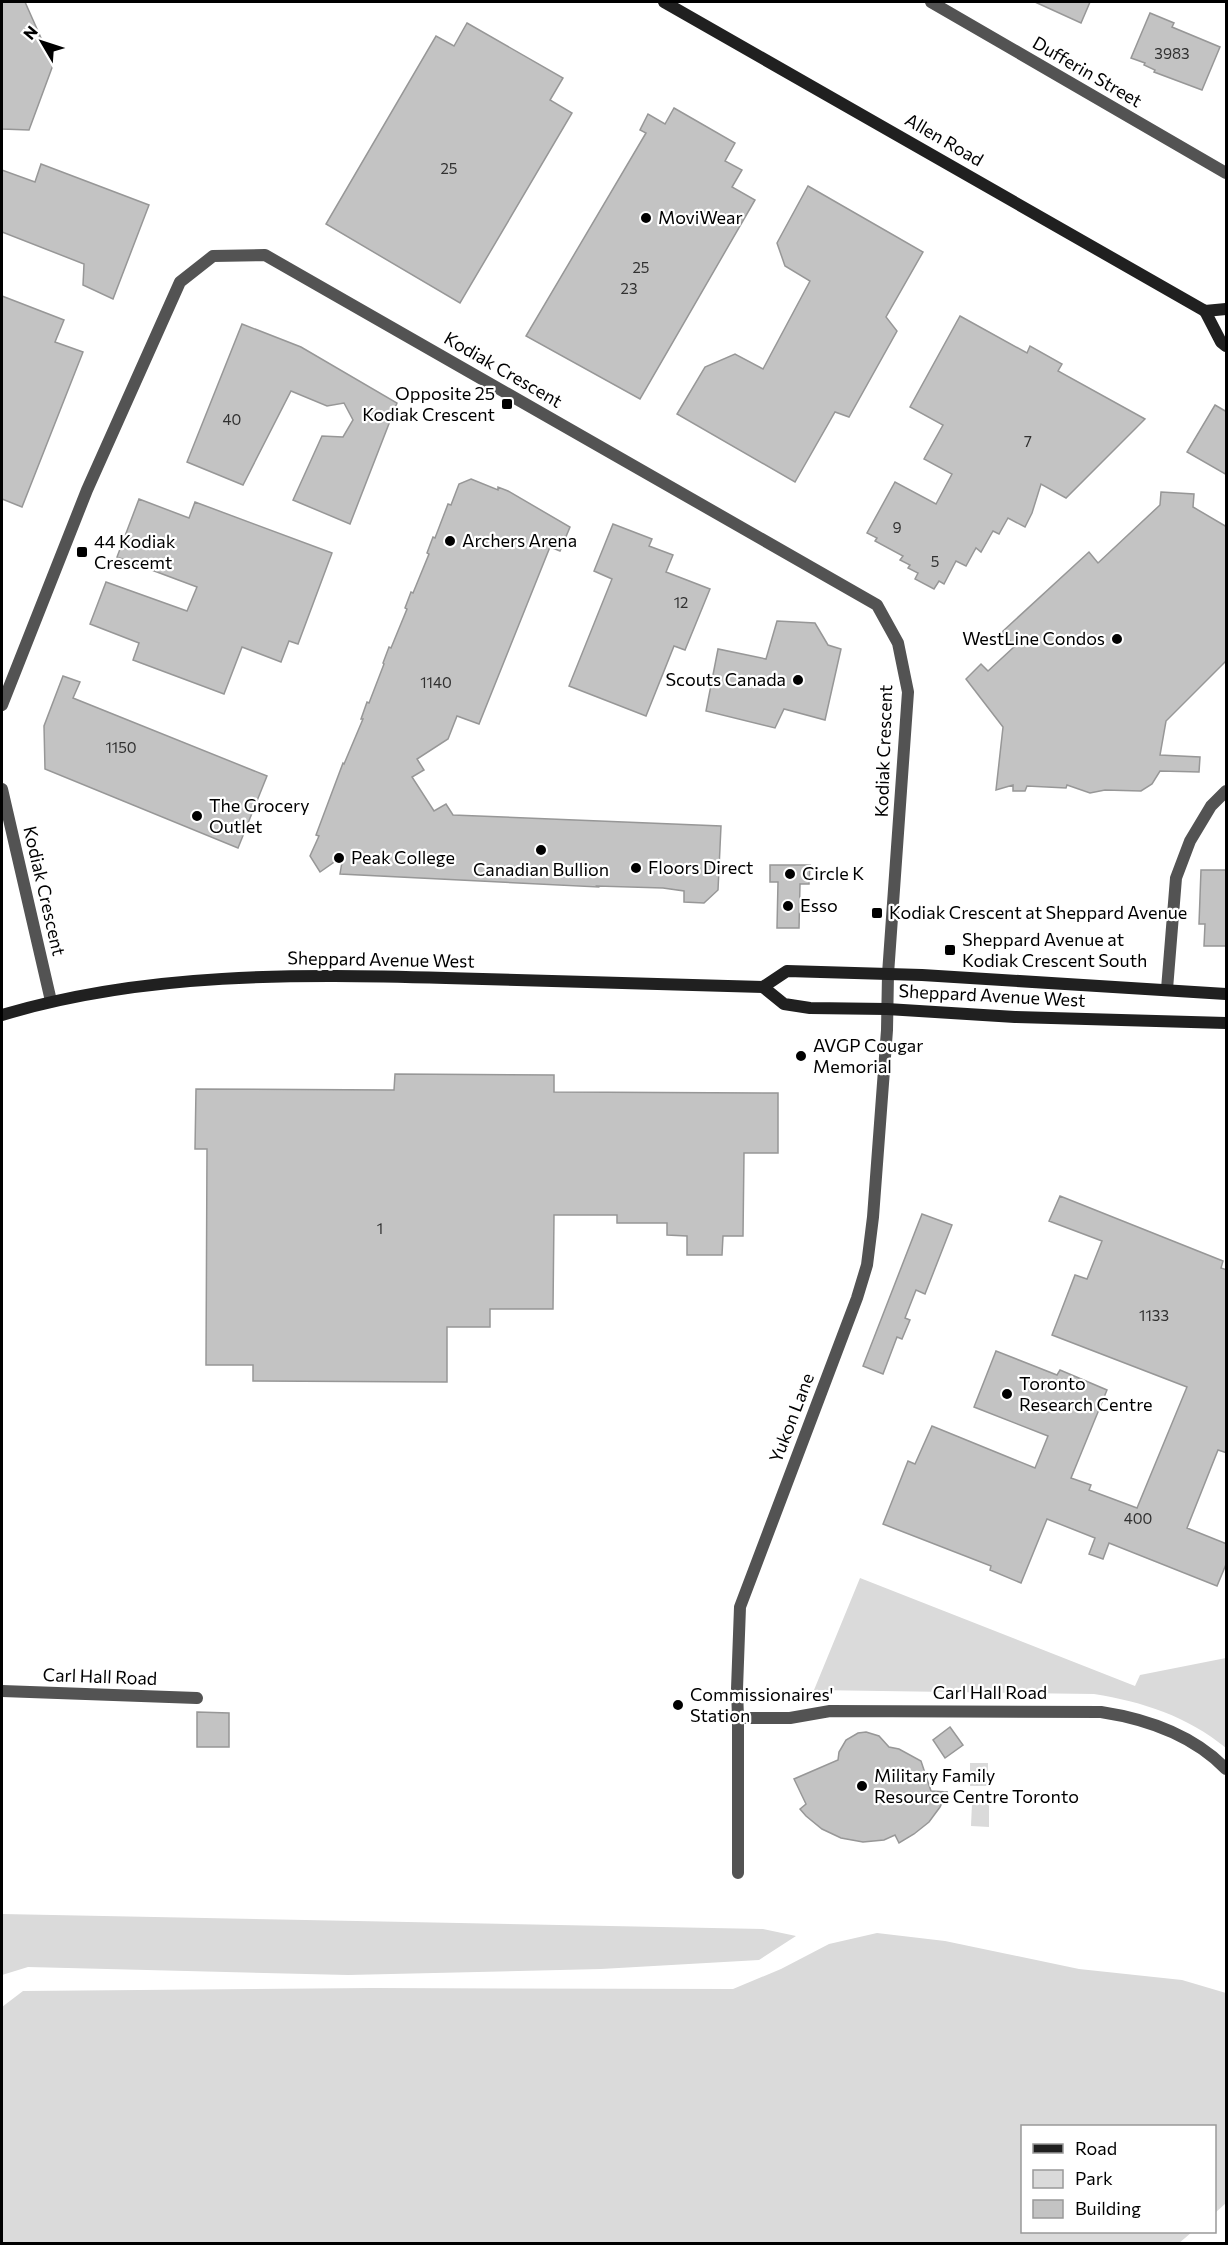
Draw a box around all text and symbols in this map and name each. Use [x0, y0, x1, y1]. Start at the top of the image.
north arrow [12, 12, 72, 72]
text: N [19, 22, 41, 43]
street label: Dufferin Street [1029, 31, 1146, 111]
house number: 3983 [1154, 44, 1190, 62]
street label: Allen Road [901, 108, 988, 170]
house number: 25 [441, 159, 457, 177]
place label: MoviWear [658, 206, 743, 228]
marker: MoviWear [639, 211, 653, 225]
house number: 25 [633, 258, 649, 276]
house number: 23 [621, 279, 637, 297]
street label: Kodiak Crescent [440, 326, 567, 412]
place label: Opposite 25 Kodiak Crescent [362, 382, 495, 425]
marker: Opposite 25 Kodiak Crescent [500, 397, 514, 411]
house number: 40 [223, 410, 241, 428]
house number: 7 [1024, 432, 1032, 450]
house number: 9 [892, 518, 902, 536]
place label: Archers Arena [462, 529, 577, 551]
place label: 44 Kodiak Crescemt [94, 530, 176, 573]
marker: Archers Arena [443, 534, 457, 548]
marker: 44 Kodiak Crescemt [75, 545, 89, 559]
house number: 5 [931, 552, 939, 570]
house number: 12 [674, 593, 688, 611]
place label: WestLine Condos [962, 627, 1105, 649]
marker: WestLine Condos [1110, 632, 1124, 646]
place label: Scouts Canada [665, 668, 786, 690]
house number: 1140 [420, 673, 452, 691]
marker: Scouts Canada [791, 673, 805, 687]
street label: Kodiak Crescent [870, 684, 896, 818]
house number: 1150 [105, 738, 137, 756]
place label: The Grocery Outlet [209, 794, 310, 837]
marker: The Grocery Outlet [190, 809, 204, 823]
street label: Kodiak Crescent [19, 824, 71, 958]
marker: Canadian Bullion [534, 843, 548, 857]
place label: Peak College [351, 846, 455, 868]
marker: Peak College [332, 851, 346, 865]
place label: Floors Direct [648, 856, 753, 878]
place label: Canadian Bullion [473, 858, 609, 880]
marker: Floors Direct [629, 861, 643, 875]
place label: Circle K [802, 862, 864, 884]
marker: Circle K [783, 867, 797, 881]
place label: Esso [800, 894, 838, 916]
marker: Esso [781, 899, 795, 913]
place label: Kodiak Crescent at Sheppard Avenue [889, 901, 1187, 923]
marker: Kodiak Crescent at Sheppard Avenue [870, 906, 884, 920]
place label: Sheppard Avenue at Kodiak Crescent South [962, 928, 1147, 971]
marker: Sheppard Avenue at Kodiak Crescent South [943, 943, 957, 957]
street label: Sheppard Avenue West [287, 946, 475, 972]
street label: Sheppard Avenue West [898, 979, 1086, 1011]
place label: AVGP Cougar Memorial [813, 1034, 923, 1077]
marker: AVGP Cougar Memorial [794, 1049, 808, 1063]
house number: 1 [377, 1219, 383, 1237]
house number: 1133 [1139, 1306, 1169, 1324]
street label: Yukon Lane [764, 1370, 818, 1465]
place label: Toronto Research Centre [1019, 1372, 1153, 1415]
marker: Toronto Research Centre [1000, 1387, 1014, 1401]
house number: 400 [1124, 1509, 1152, 1527]
street label: Carl Hall Road [42, 1663, 158, 1689]
street label: Carl Hall Road [933, 1681, 1047, 1703]
place label: Commissionaires' Station [690, 1683, 833, 1726]
marker: Commissionaires' Station [671, 1698, 685, 1712]
place label: Military Family Resource Centre Toronto [874, 1764, 1079, 1807]
marker: Military Family Resource Centre Toronto [855, 1779, 869, 1793]
legend [1021, 2125, 1216, 2233]
text: Road [1075, 2137, 1117, 2159]
text: Park [1075, 2167, 1113, 2189]
text: Building [1075, 2197, 1141, 2219]

